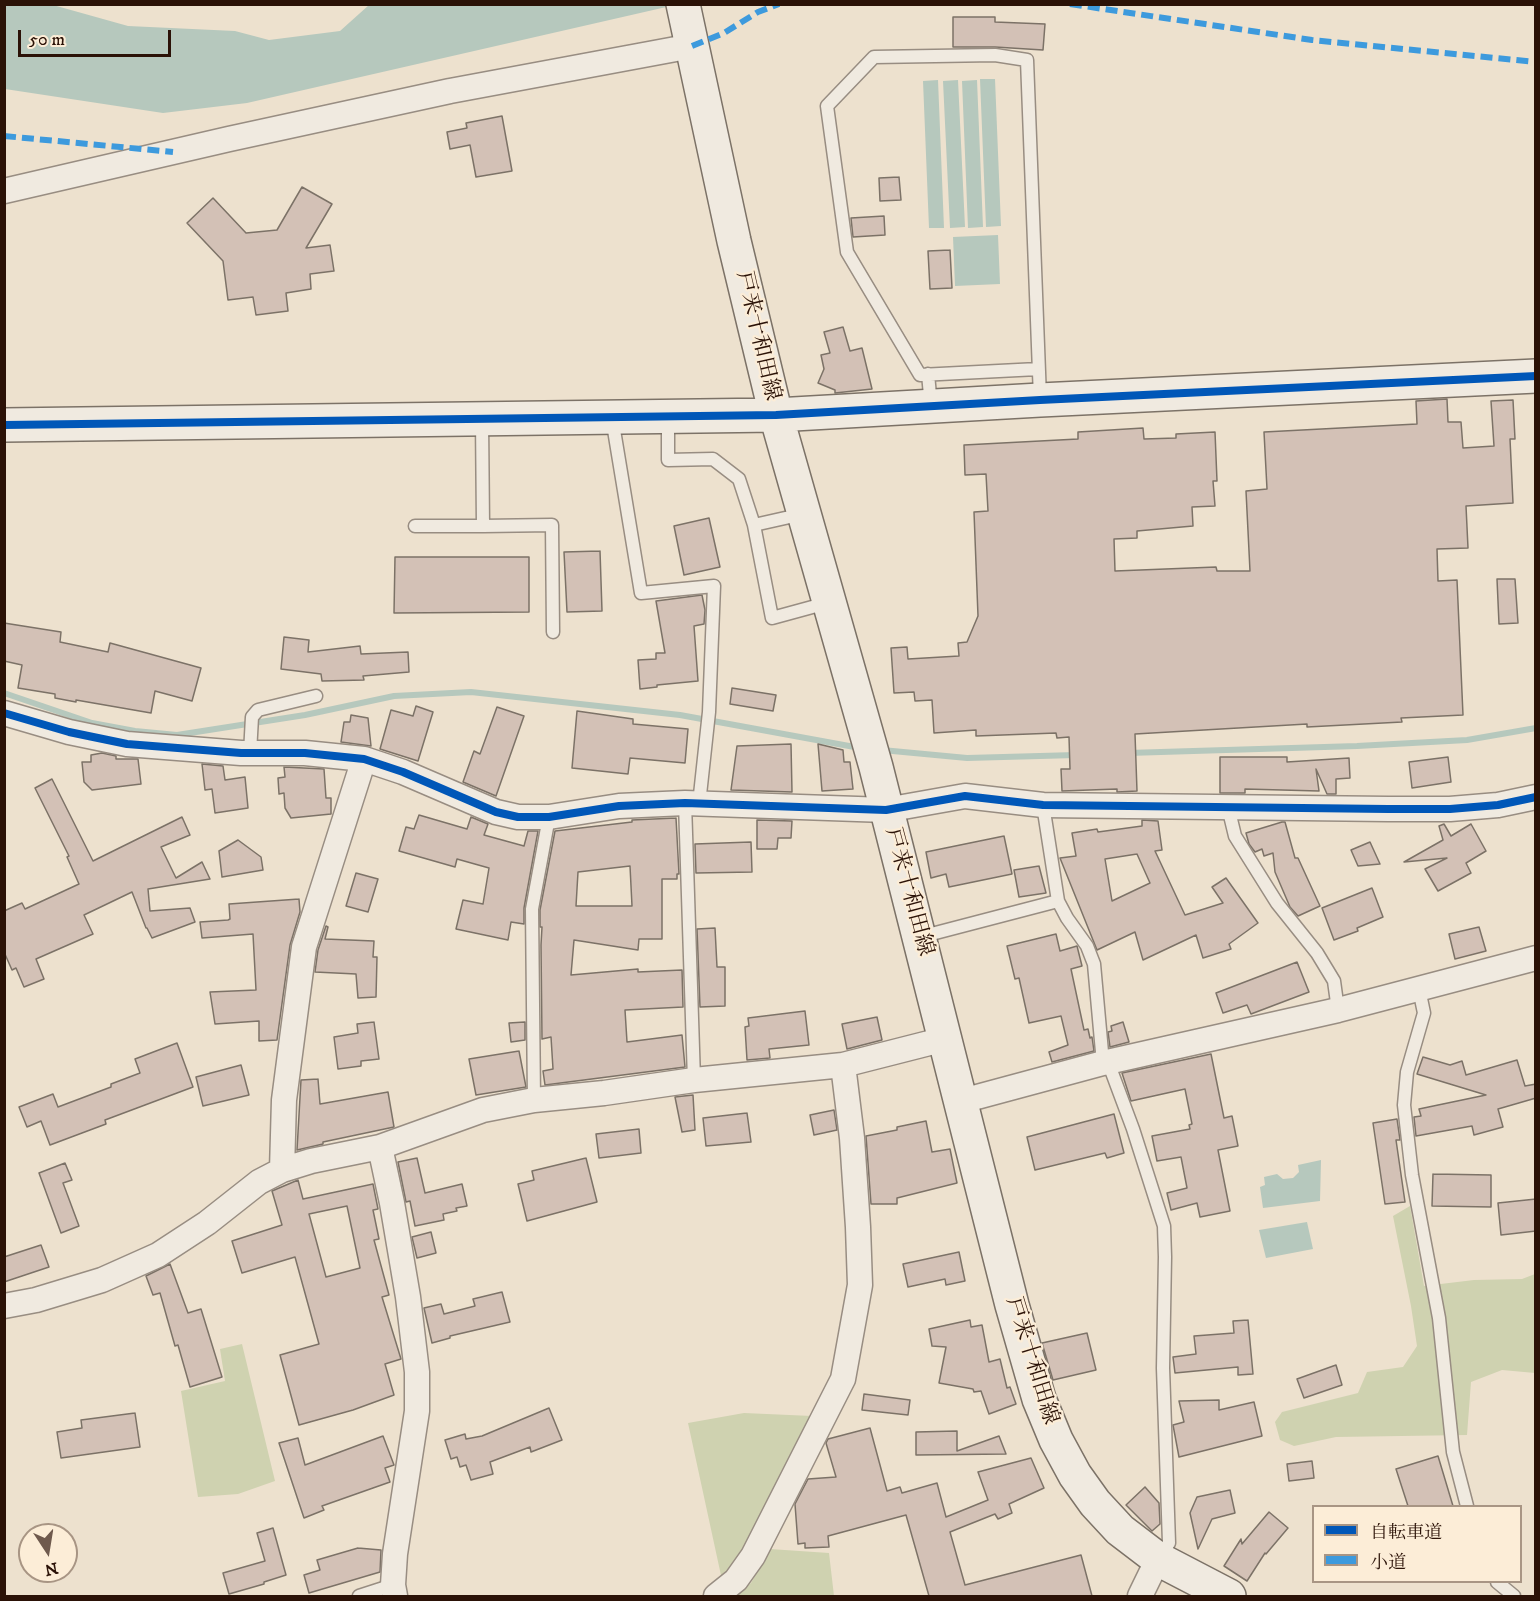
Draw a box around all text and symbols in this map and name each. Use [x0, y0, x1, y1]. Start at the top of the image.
scale bar [21, 18, 174, 56]
text: 50 m [29, 29, 65, 51]
street label: 戸来十和田線 [729, 269, 785, 403]
street label: 戸来十和田線 [878, 825, 938, 959]
street label: 戸来十和田線 [999, 1294, 1063, 1428]
legend [1312, 1505, 1522, 1583]
text: 自転車道 [1370, 1522, 1442, 1544]
north arrow [18, 1523, 78, 1583]
text: 小道 [1370, 1552, 1406, 1574]
text: N [43, 1558, 60, 1580]

